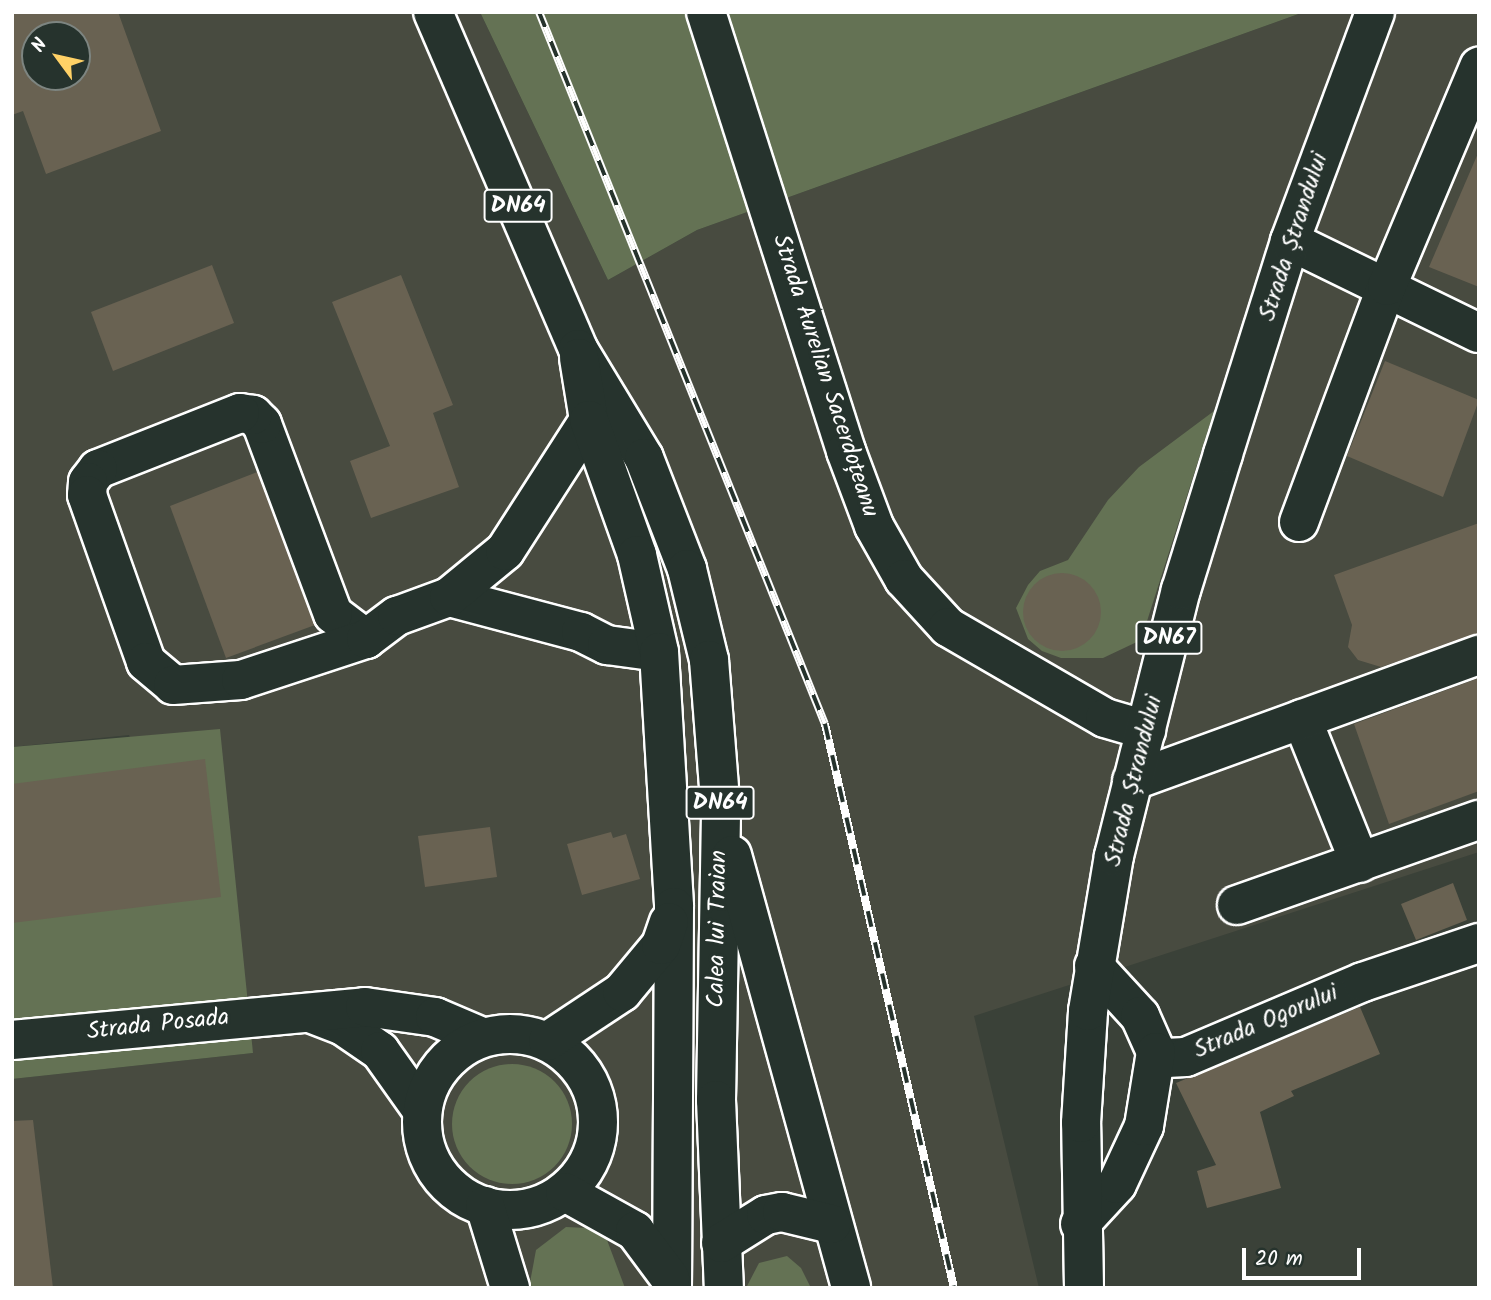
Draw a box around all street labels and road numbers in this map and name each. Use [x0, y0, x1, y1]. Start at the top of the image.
street label: Strada Ștrandului [1253, 149, 1335, 325]
road number: DN64 [483, 186, 553, 226]
street label: Strada Aurelian Sacerdoțeanu [766, 231, 884, 521]
road number: DN67 [1134, 618, 1204, 658]
street label: Strada Ștrandului [1099, 693, 1169, 869]
road number: DN64 [685, 783, 755, 822]
street label: Calea lui Traian [702, 850, 734, 1008]
street label: Strada Ogorului [1190, 979, 1342, 1065]
street label: Strada Posada [86, 1003, 230, 1047]

